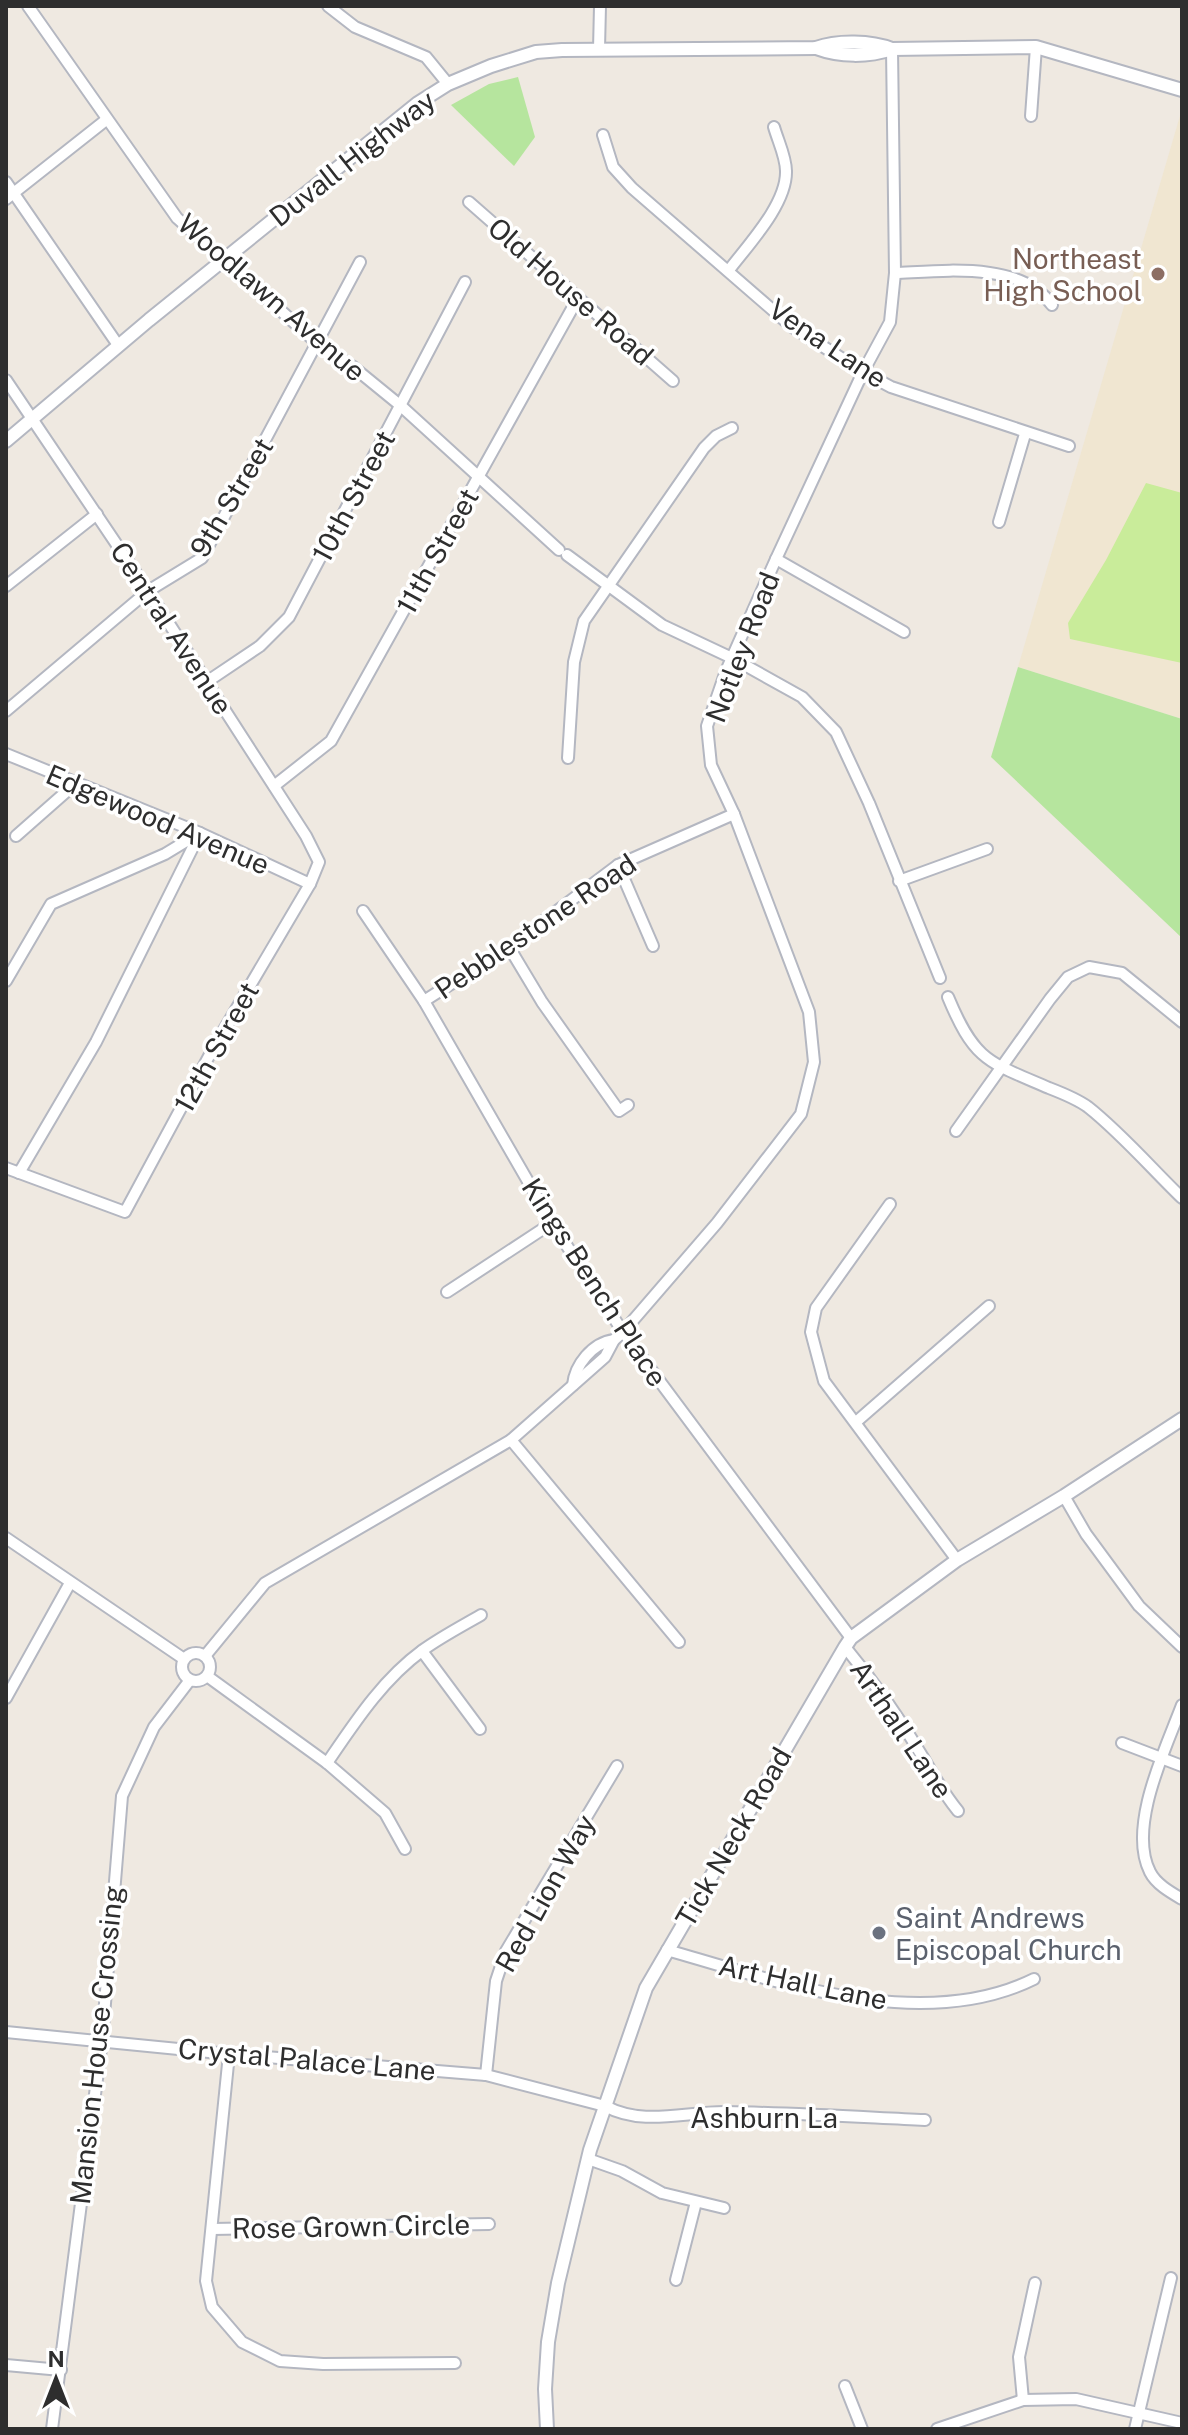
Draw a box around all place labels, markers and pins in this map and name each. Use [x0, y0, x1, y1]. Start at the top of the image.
place label: Northeast High School [983, 242, 1142, 307]
marker: Northeast High School [1149, 265, 1167, 283]
place label: Saint Andrews Episcopal Church [895, 1901, 1122, 1966]
marker: Saint Andrews Episcopal Church [870, 1924, 888, 1942]

